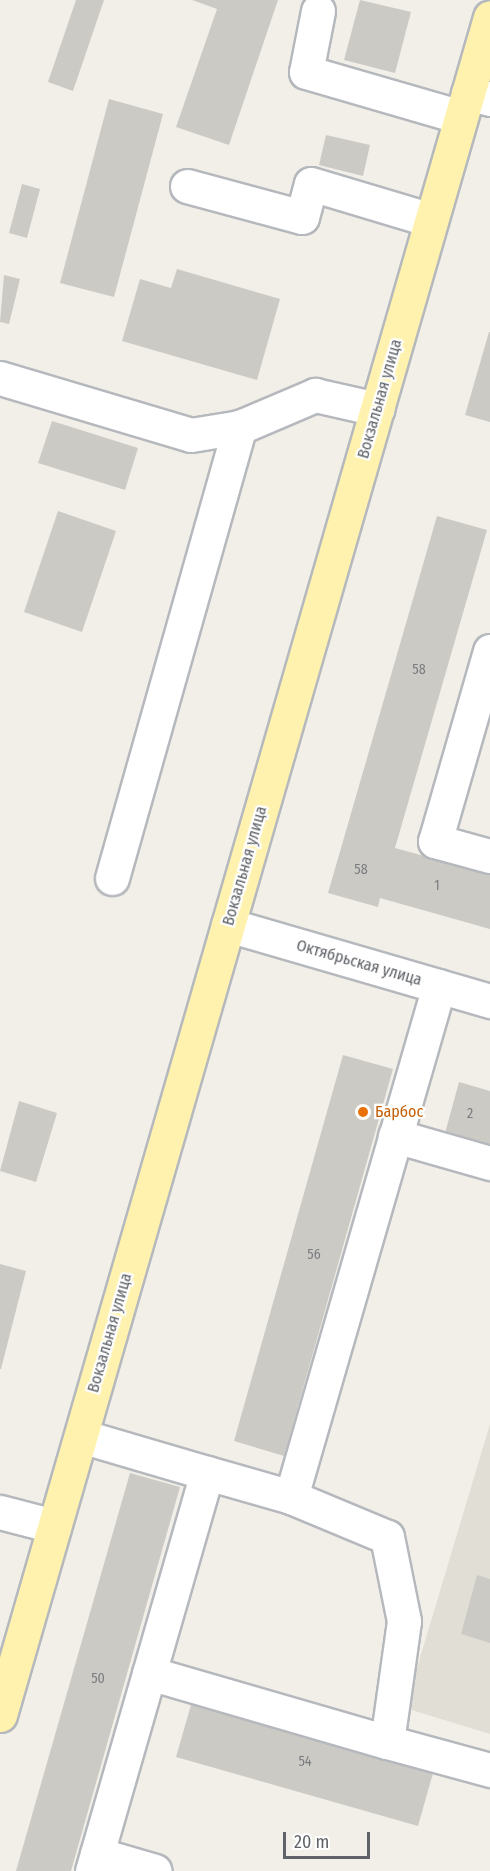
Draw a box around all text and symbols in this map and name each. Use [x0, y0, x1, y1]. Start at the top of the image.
street label: Вокзальная улица [354, 337, 406, 461]
house number: 58 [412, 662, 426, 678]
street label: Вокзальная улица [219, 804, 271, 928]
house number: 58 [354, 862, 368, 878]
house number: 1 [434, 878, 440, 894]
street label: Октябрьская улица [294, 936, 424, 990]
place label: Барбос [375, 1102, 423, 1122]
marker: Барбос [356, 1105, 370, 1119]
house number: 2 [467, 1106, 473, 1122]
house number: 56 [307, 1247, 321, 1263]
street label: Вокзальная улица [84, 1271, 136, 1395]
house number: 50 [91, 1671, 105, 1687]
house number: 54 [298, 1754, 312, 1770]
scale bar [286, 1820, 373, 1858]
text: 20 m [294, 1831, 329, 1853]

